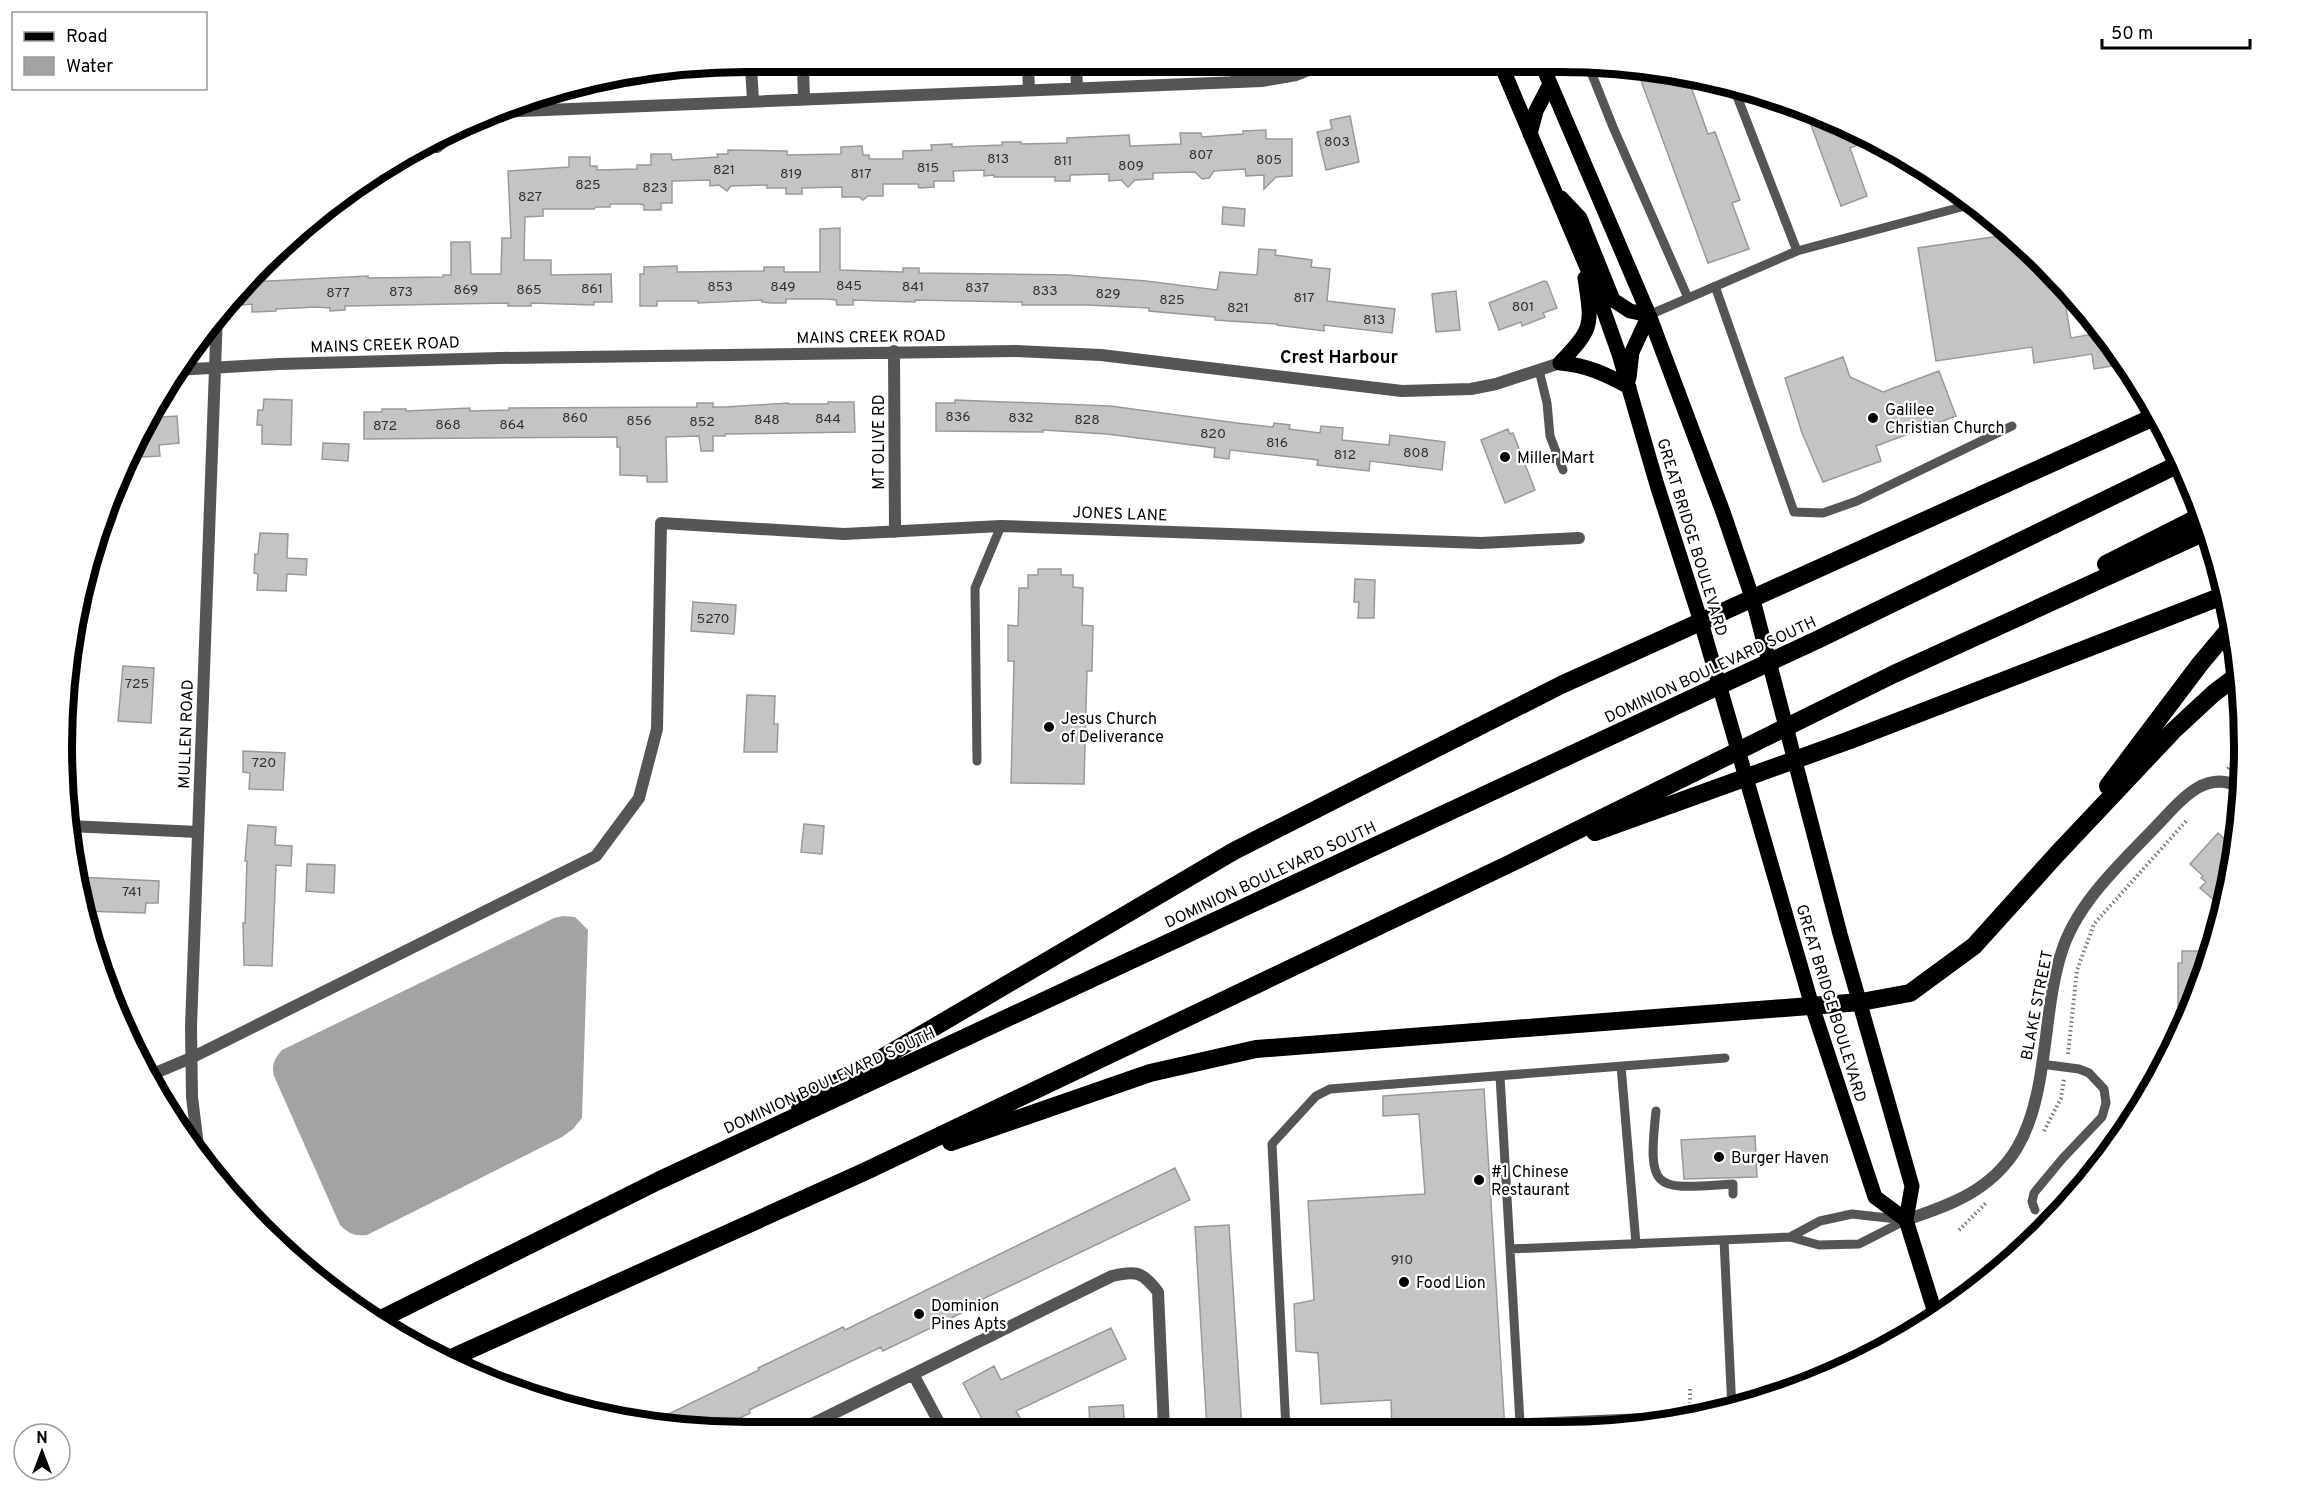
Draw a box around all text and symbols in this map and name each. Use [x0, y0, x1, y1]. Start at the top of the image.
legend [12, 12, 207, 90]
scale bar [2102, 12, 2250, 50]
text: 50 m [2111, 23, 2153, 46]
text: Road [66, 26, 108, 49]
text: Water [66, 56, 113, 79]
house number: 803 [1324, 134, 1350, 151]
house number: 807 [1189, 147, 1213, 164]
house number: 813 [987, 151, 1009, 168]
house number: 805 [1256, 152, 1282, 169]
house number: 811 [1054, 153, 1072, 170]
house number: 809 [1118, 158, 1144, 175]
house number: 815 [917, 160, 939, 177]
house number: 821 [713, 162, 735, 179]
house number: 819 [780, 166, 802, 183]
house number: 817 [851, 166, 872, 183]
house number: 825 [575, 177, 601, 194]
house number: 823 [642, 180, 668, 197]
house number: 827 [518, 189, 542, 206]
house number: 845 [836, 278, 862, 295]
house number: 853 [707, 279, 733, 296]
house number: 849 [770, 279, 796, 296]
house number: 841 [902, 279, 924, 296]
house number: 837 [965, 280, 989, 297]
house number: 861 [581, 281, 603, 298]
house number: 869 [454, 282, 478, 299]
house number: 865 [516, 282, 542, 299]
house number: 833 [1032, 283, 1058, 300]
house number: 873 [389, 284, 413, 301]
house number: 877 [326, 285, 350, 302]
house number: 829 [1095, 286, 1121, 303]
house number: 817 [1294, 290, 1315, 307]
house number: 825 [1159, 292, 1185, 309]
house number: 801 [1512, 299, 1534, 316]
house number: 821 [1227, 300, 1249, 317]
house number: 813 [1363, 312, 1385, 329]
street label: MAINS CREEK ROAD [796, 327, 946, 349]
street label: MAINS CREEK ROAD [310, 333, 460, 359]
district label: Crest Harbour [1280, 347, 1398, 370]
street label: MT OLIVE RD [870, 394, 890, 490]
place label: Galilee Christian Church [1885, 401, 2005, 439]
house number: 836 [945, 409, 971, 426]
house number: 860 [562, 410, 588, 427]
house number: 832 [1008, 410, 1034, 427]
house number: 844 [815, 411, 841, 428]
marker: Galilee Christian Church [1866, 411, 1880, 425]
house number: 848 [754, 412, 780, 429]
house number: 828 [1074, 412, 1100, 429]
house number: 856 [626, 413, 652, 430]
house number: 852 [689, 414, 715, 431]
house number: 868 [435, 417, 461, 434]
house number: 864 [499, 417, 525, 434]
house number: 872 [373, 418, 397, 435]
house number: 820 [1200, 426, 1226, 443]
house number: 816 [1266, 435, 1288, 452]
street label: GREAT BRIDGE BOULEVARD [1651, 436, 1731, 639]
house number: 808 [1403, 445, 1429, 462]
house number: 812 [1334, 447, 1356, 464]
place label: Miller Mart [1517, 449, 1595, 469]
marker: Miller Mart [1498, 450, 1512, 464]
street label: JONES LANE [1072, 503, 1168, 527]
house number: 5270 [697, 611, 729, 628]
street label: DOMINION BOULEVARD SOUTH [1602, 613, 1820, 729]
house number: 725 [125, 676, 149, 693]
street label: MULLEN ROAD [175, 679, 199, 789]
place label: Jesus Church of Deliverance [1061, 710, 1164, 748]
marker: Jesus Church of Deliverance [1042, 720, 1056, 734]
house number: 720 [252, 755, 276, 772]
street label: DOMINION BOULEVARD SOUTH [1162, 818, 1380, 934]
house number: 741 [122, 884, 142, 901]
street label: GREAT BRIDGE BOULEVARD [1790, 902, 1870, 1105]
street label: BLAKE STREET [2017, 949, 2058, 1062]
street label: DOMINION BOULEVARD SOUTH [721, 1024, 939, 1140]
place label: Burger Haven [1731, 1149, 1829, 1169]
marker: Burger Haven [1712, 1150, 1726, 1164]
place label: #1 Chinese Restaurant [1491, 1163, 1570, 1201]
marker: #1 Chinese Restaurant [1472, 1173, 1486, 1187]
house number: 910 [1391, 1252, 1413, 1269]
place label: Food Lion [1416, 1274, 1486, 1294]
marker: Food Lion [1397, 1275, 1411, 1289]
place label: Dominion Pines Apts [931, 1297, 1007, 1335]
marker: Dominion Pines Apts [912, 1307, 926, 1321]
north arrow [12, 1422, 72, 1482]
text: N [36, 1429, 48, 1449]

